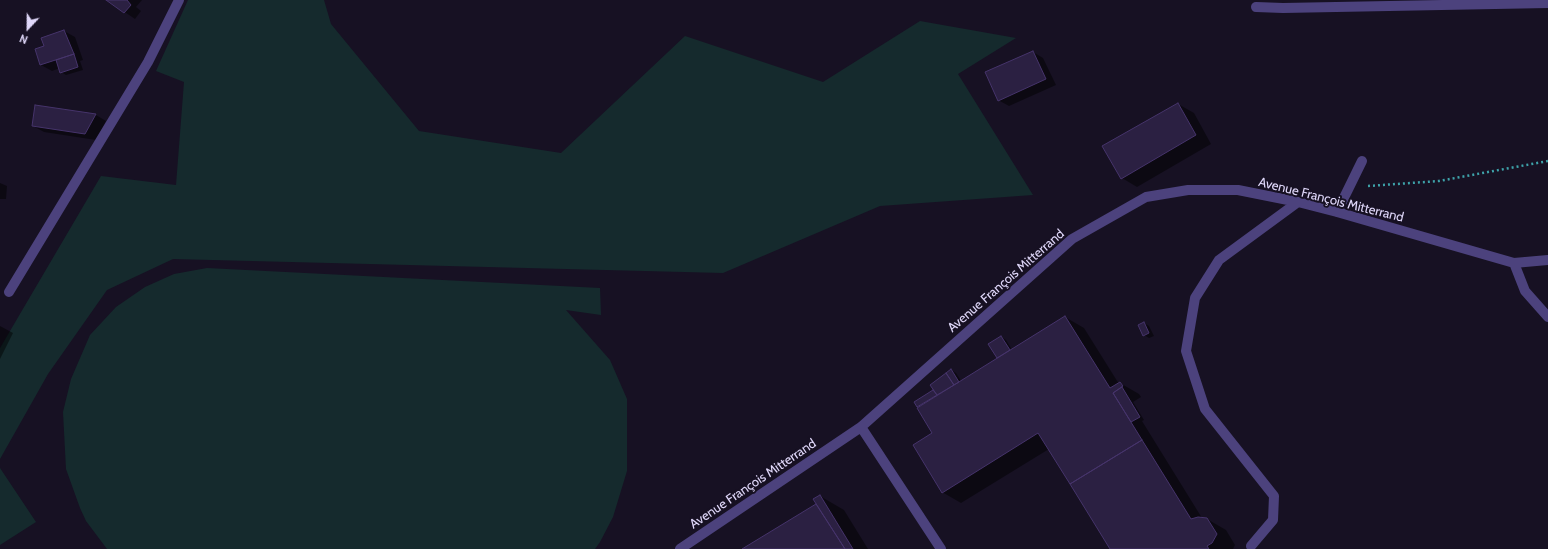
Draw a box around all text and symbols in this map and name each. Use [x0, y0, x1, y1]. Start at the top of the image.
north arrow [8, 8, 48, 48]
text: N [17, 31, 30, 47]
street label: Avenue François Mitterrand [1257, 174, 1405, 226]
street label: Avenue François Mitterrand [945, 226, 1067, 336]
street label: Avenue François Mitterrand [687, 436, 819, 532]

